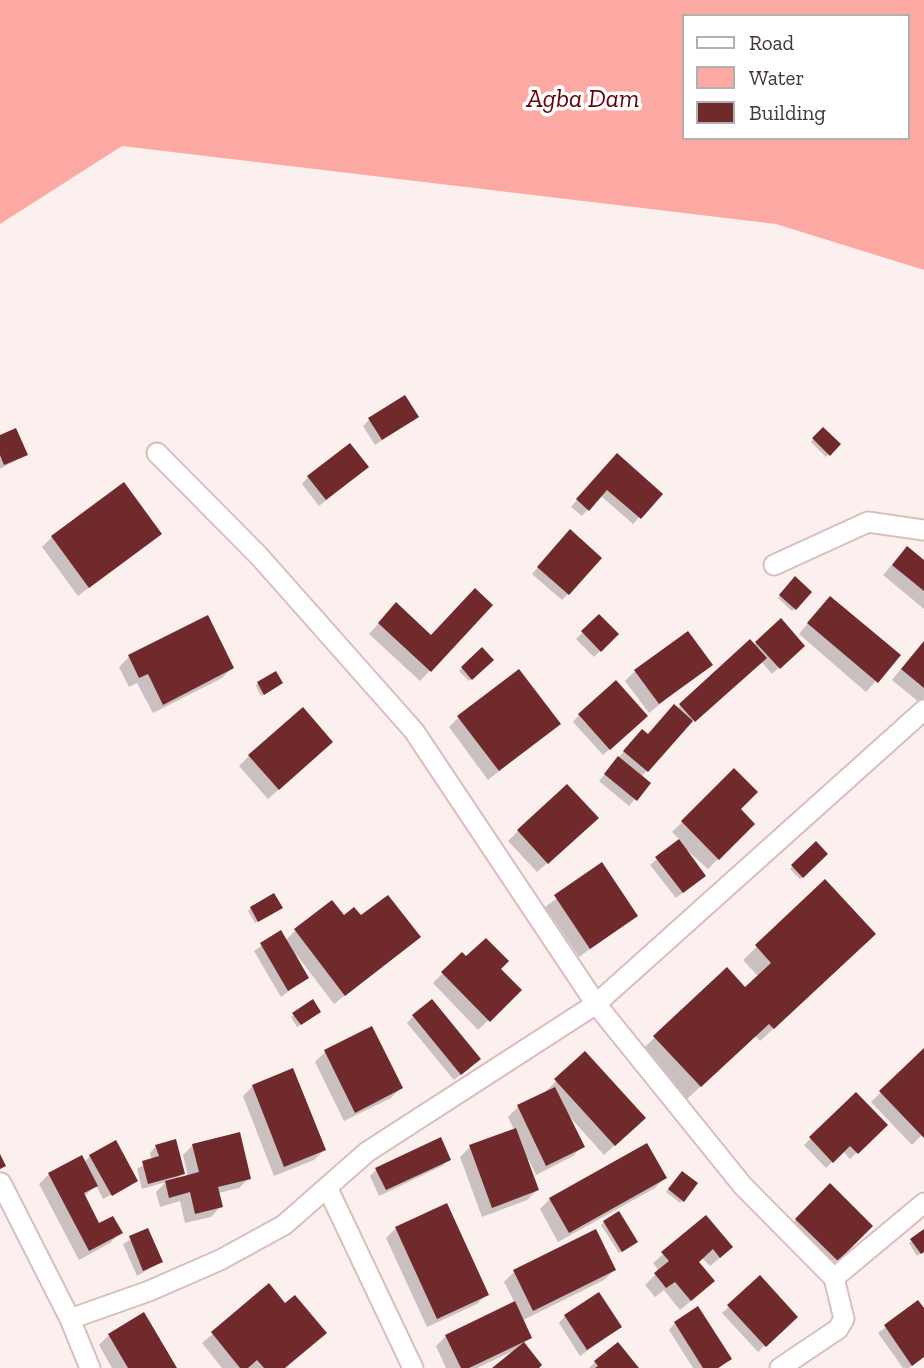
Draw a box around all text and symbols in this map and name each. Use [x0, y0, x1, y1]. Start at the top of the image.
legend [682, 14, 910, 140]
text: Road [749, 30, 794, 55]
text: Water [749, 65, 804, 90]
water label: Agba Dam [527, 84, 639, 116]
text: Building [749, 100, 826, 125]

